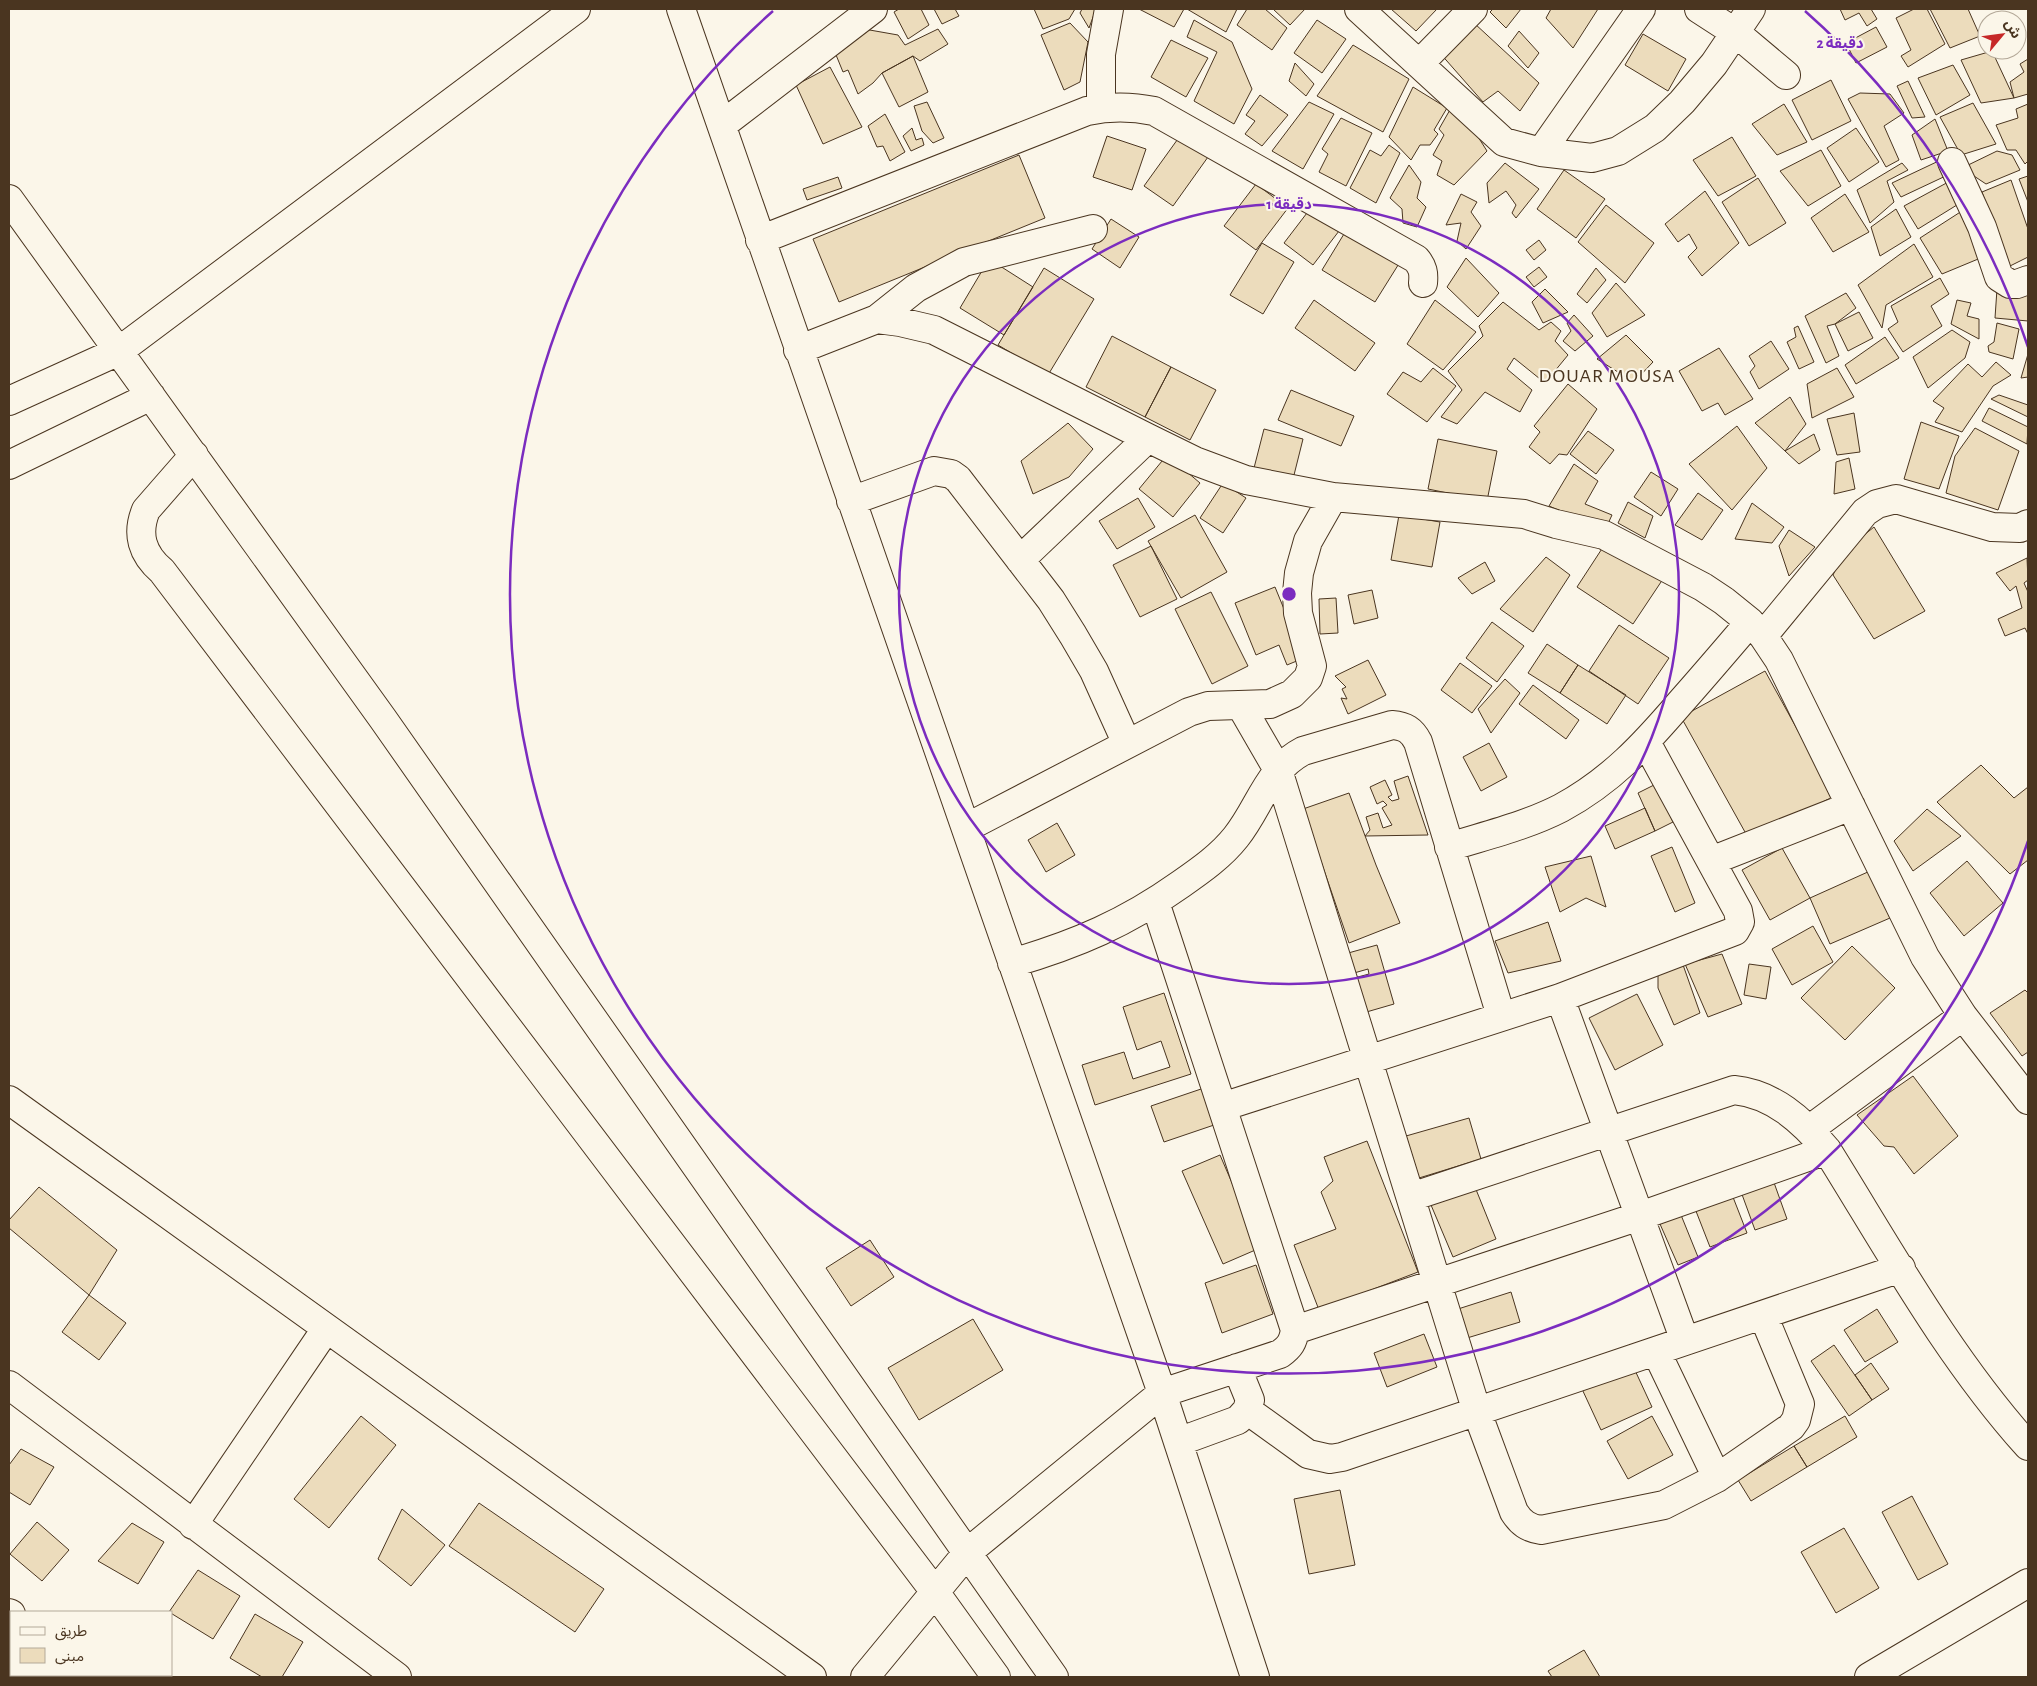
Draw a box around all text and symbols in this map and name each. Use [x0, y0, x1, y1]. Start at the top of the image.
north arrow [1977, 10, 2027, 60]
text: ش [2002, 17, 2023, 41]
text: 2 دقيقة [1816, 35, 1864, 51]
text: 1 دقيقة [1266, 196, 1312, 212]
district label: DOUAR MOUSA [1539, 366, 1675, 386]
centre of rings [1280, 585, 1298, 603]
legend [10, 1611, 172, 1676]
text: طريق [55, 1624, 87, 1641]
text: مبنى [55, 1649, 84, 1665]

